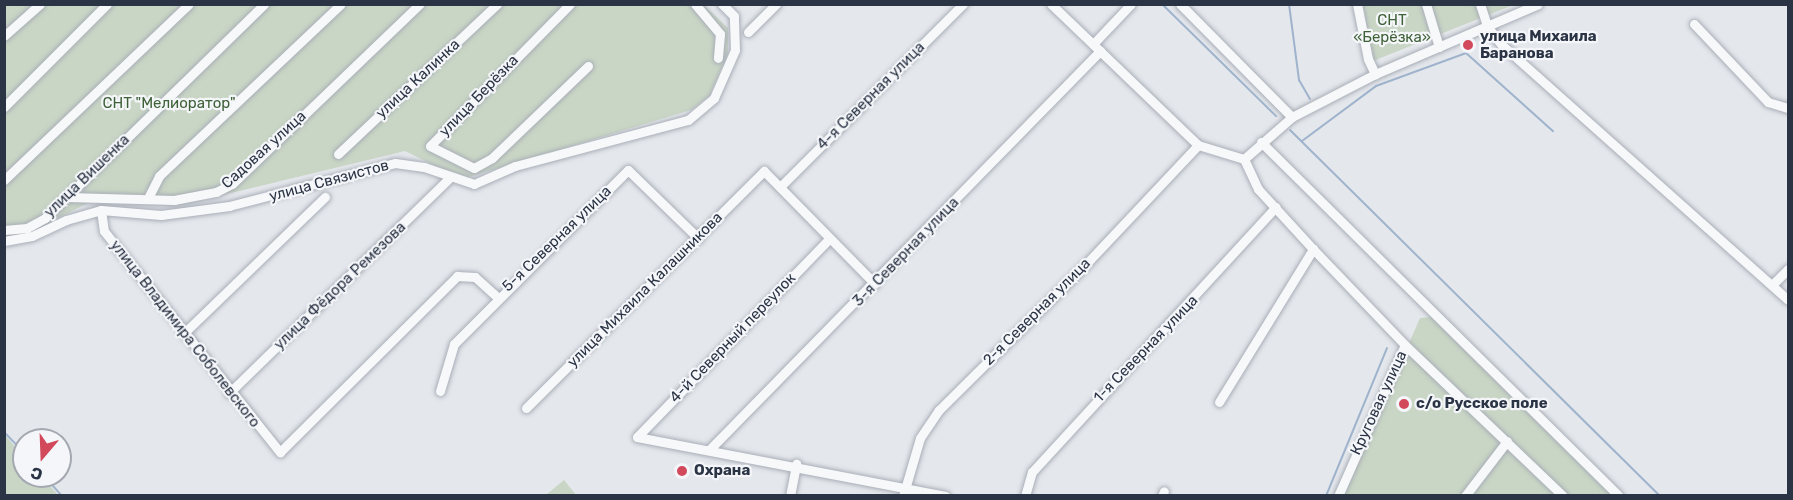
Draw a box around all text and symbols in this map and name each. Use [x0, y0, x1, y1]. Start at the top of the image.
park label: СНТ «Берёзка» [1353, 11, 1431, 46]
place label: улица Михаила Баранова [1480, 27, 1597, 62]
street label: улица Калинка [372, 36, 464, 122]
street label: 4-я Северная улица [813, 38, 929, 154]
marker: улица Михаила Баранова [1461, 38, 1475, 52]
street label: улица Берёзка [436, 52, 522, 140]
park label: СНТ "Мелиоратор" [103, 95, 235, 113]
street label: Садовая улица [218, 107, 310, 193]
street label: улица Вишенка [41, 131, 133, 221]
street label: улица Связистов [267, 156, 391, 206]
street label: 5-я Северная улица [499, 182, 615, 296]
street label: 3-я Северная улица [849, 194, 963, 310]
street label: улица Михаила Калашникова [564, 209, 726, 371]
street label: улица Фёдора Ремезова [270, 218, 410, 354]
street label: улица Владимира Соболевского [106, 237, 264, 431]
street label: 2-я Северная улица [980, 255, 1094, 369]
street label: 4-й Северный переулок [666, 269, 800, 407]
street label: 1-я Северная улица [1090, 292, 1202, 406]
street label: Круговая улица [1347, 348, 1411, 458]
place label: с/о Русское поле [1416, 395, 1548, 413]
marker: с/о Русское поле [1397, 397, 1411, 411]
north arrow [12, 428, 72, 488]
place label: Охрана [694, 462, 750, 480]
text: С [28, 463, 45, 484]
marker: Охрана [675, 464, 689, 478]

